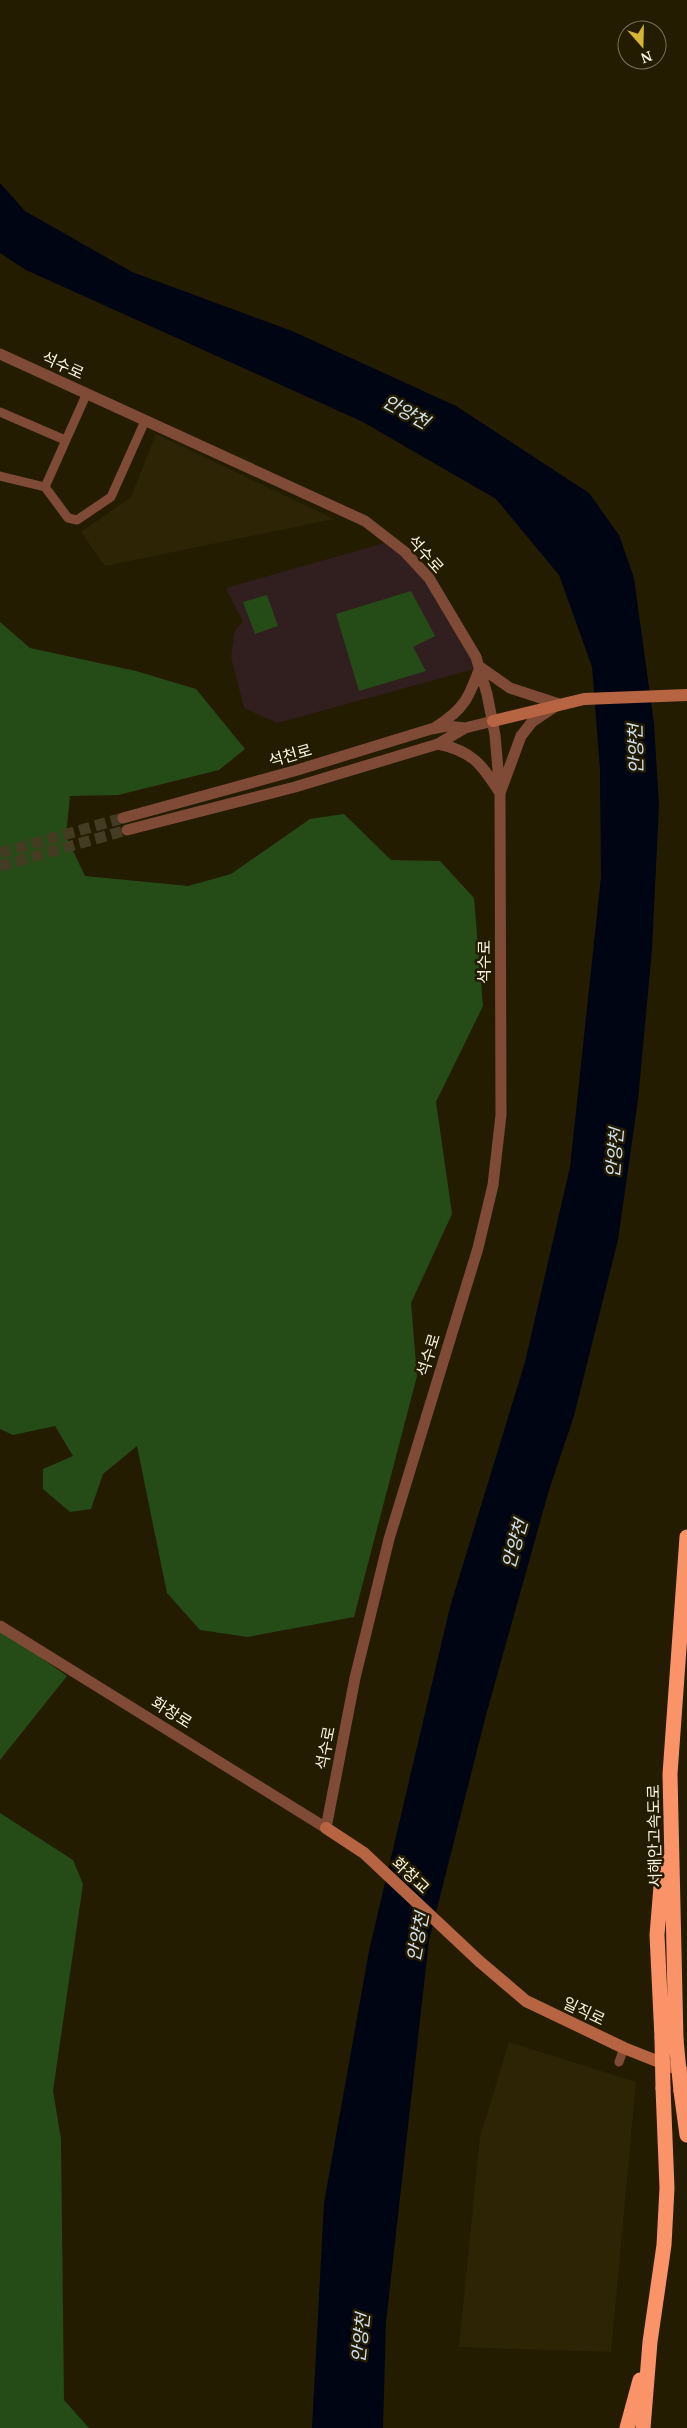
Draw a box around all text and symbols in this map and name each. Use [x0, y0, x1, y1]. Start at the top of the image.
north arrow [617, 20, 667, 70]
text: N [638, 47, 655, 69]
street label: 석수로 [38, 346, 88, 384]
water label: 안양천 [379, 389, 436, 435]
street label: 석수로 [403, 530, 449, 578]
water label: 안양천 [623, 722, 647, 774]
street label: 석천로 [266, 738, 315, 772]
street label: 석수로 [473, 940, 495, 984]
water label: 안양천 [600, 1125, 628, 1179]
street label: 석수로 [411, 1330, 445, 1379]
water label: 안양천 [496, 1514, 533, 1571]
street label: 화창로 [147, 1691, 197, 1733]
street label: 석수로 [310, 1724, 340, 1772]
street label: 서해안고속도로 [642, 1784, 666, 1888]
street label: 화창교 [387, 1852, 435, 1898]
water label: 안양천 [400, 1908, 434, 1963]
street label: 일직로 [559, 1992, 609, 2030]
water label: 안양천 [345, 2310, 375, 2364]

